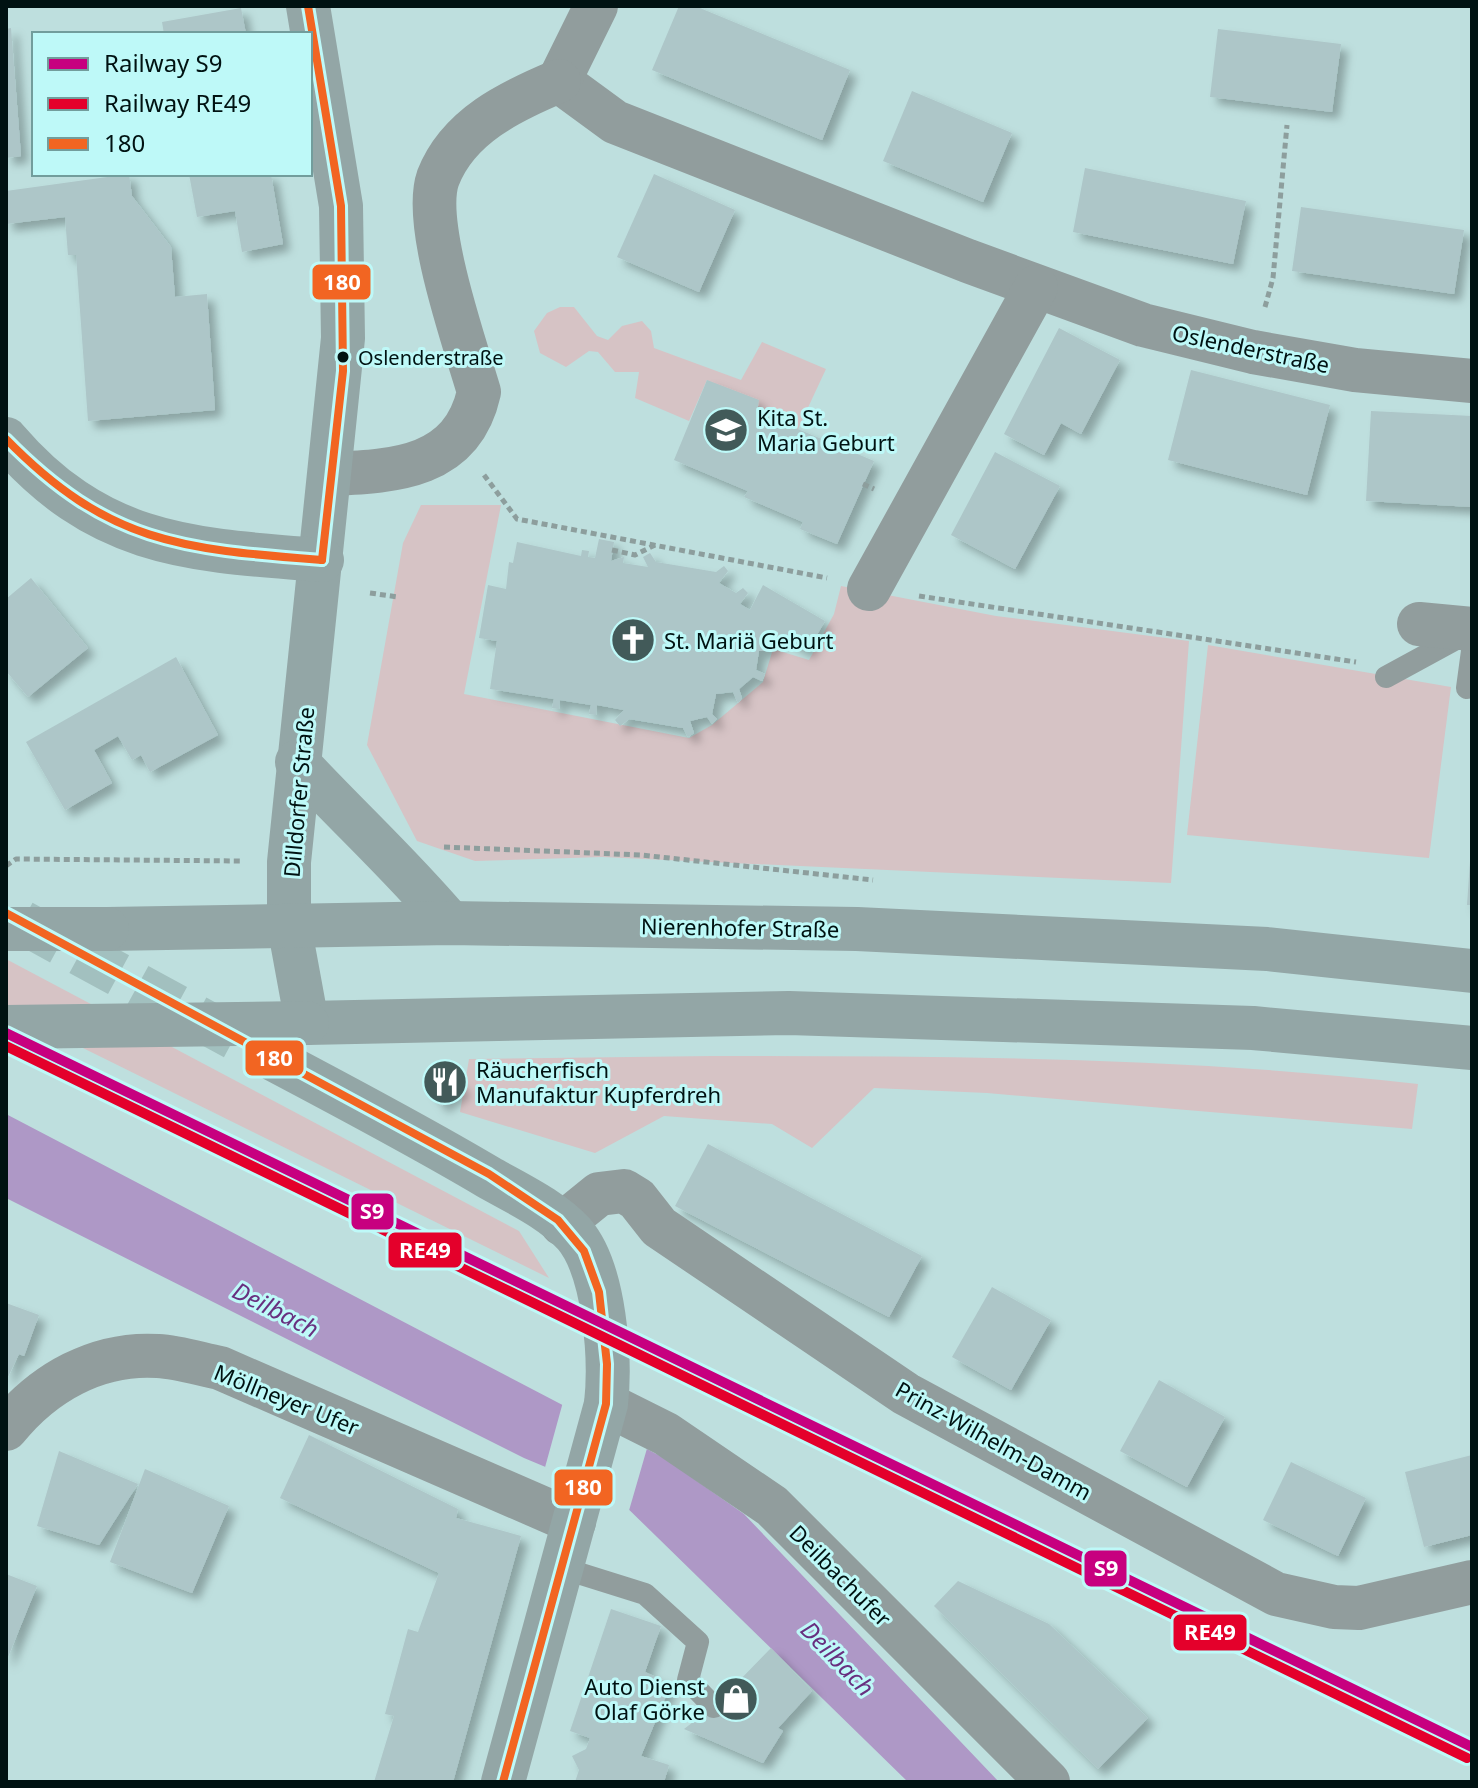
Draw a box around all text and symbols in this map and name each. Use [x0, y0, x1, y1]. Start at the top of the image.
legend [32, 32, 312, 176]
text: Railway S9 [104, 46, 223, 79]
text: Railway RE49 [104, 86, 251, 119]
text: 180 [104, 126, 145, 159]
line badge: 180 [311, 263, 372, 301]
text: 180 [323, 266, 361, 296]
street label: Oslenderstraße [1170, 317, 1332, 379]
place label: Oslenderstraße [358, 344, 504, 371]
marker: Oslenderstraße [335, 349, 351, 365]
place label: Kita St. Maria Geburt [757, 402, 895, 457]
school or university icon: Kita St. Maria Geburt [702, 406, 750, 454]
church icon: St. Mariä Geburt [609, 616, 657, 664]
place label: St. Mariä Geburt [664, 625, 833, 655]
street label: Dilldorfer Straße [276, 705, 320, 879]
street label: Nierenhofer Straße [641, 910, 839, 944]
line badge: 180 [244, 1039, 305, 1077]
text: 180 [255, 1042, 293, 1072]
place label: Räucherfisch Manufaktur Kupferdreh [476, 1054, 721, 1109]
restaurant icon: Räucherfisch Manufaktur Kupferdreh [421, 1058, 469, 1106]
line badge: S9 [350, 1192, 395, 1231]
text: S9 [360, 1195, 384, 1225]
line badge: RE49 [387, 1231, 463, 1269]
text: RE49 [399, 1234, 451, 1264]
water label: Deilbach [227, 1273, 325, 1345]
street label: Möllneyer Ufer [210, 1356, 364, 1442]
street label: Prinz-Wilhelm-Damm [891, 1374, 1097, 1506]
line badge: 180 [553, 1468, 614, 1507]
text: 180 [564, 1471, 602, 1501]
street label: Deilbachufer [784, 1518, 898, 1632]
line badge: S9 [1083, 1549, 1128, 1588]
text: S9 [1094, 1552, 1118, 1582]
water label: Deilbach [794, 1613, 882, 1703]
line badge: RE49 [1172, 1613, 1248, 1652]
text: RE49 [1184, 1616, 1236, 1646]
place label: Auto Dienst Olaf Görke [584, 1671, 705, 1726]
shop icon: Auto Dienst Olaf Görke [712, 1675, 760, 1723]

